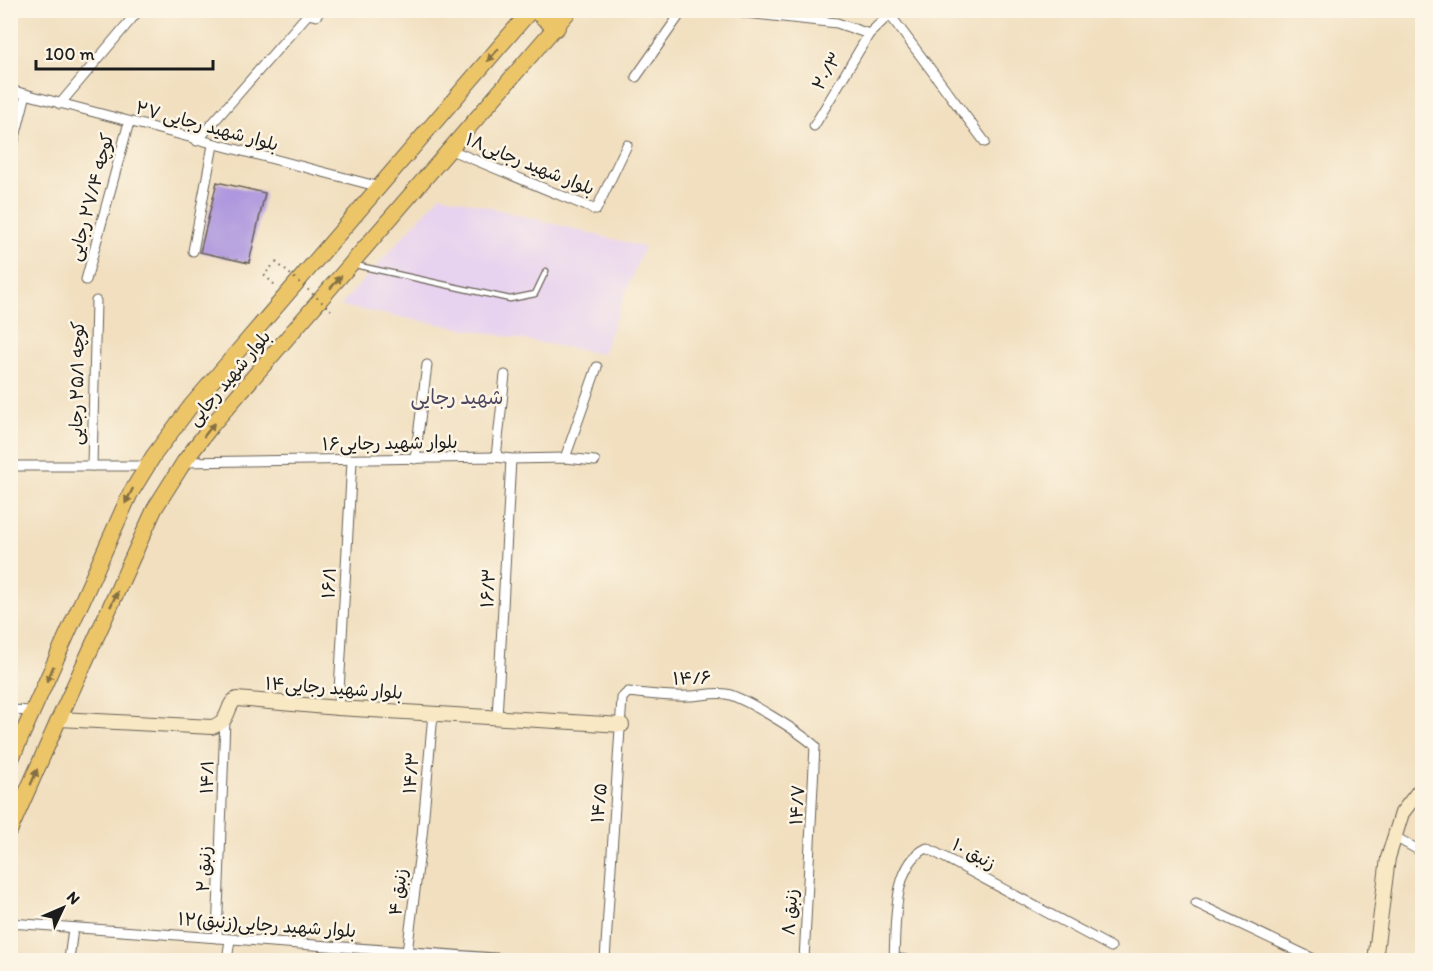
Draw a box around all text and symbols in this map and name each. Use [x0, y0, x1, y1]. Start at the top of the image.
scale bar [36, 33, 213, 71]
text: 100 m [45, 43, 95, 65]
one-way arrow [487, 47, 500, 62]
street label: ۲۰/۳ [807, 48, 847, 94]
street label: ۲۷ بلوار شهید رجایی [133, 96, 281, 156]
street label: بلوار شهید رجایی۱۸ [462, 128, 598, 200]
street label: کوچه ۲۷/۴ رجایی [63, 130, 120, 264]
one-way arrow [329, 275, 342, 290]
street label: کوچه ۲۵/۱ رجایی [65, 320, 90, 445]
street label: بلوار شهید رجایی [183, 326, 275, 430]
district label: شهید رجایی [411, 385, 503, 410]
one-way arrow [202, 422, 214, 437]
street label: بلوار شهید رجایی۱۶ [322, 431, 458, 455]
one-way arrow [125, 488, 134, 505]
street label: ۱۶/۱ [317, 567, 341, 599]
street label: ۱۶/۳ [476, 568, 500, 608]
one-way arrow [109, 590, 119, 608]
one-way arrow [45, 666, 54, 683]
street label: ۱۴/۶ [672, 666, 712, 690]
street label: بلوار شهید رجایی۱۴ [264, 672, 404, 704]
street label: ۱۴/۳ [398, 751, 424, 795]
street label: ۱۴/۱ [195, 760, 219, 794]
one-way arrow [29, 767, 39, 785]
street label: ۱۴/۵ [586, 782, 612, 824]
street label: ۱۴/۷ [785, 784, 809, 826]
street label: زنبق ۱۰ [948, 833, 1000, 875]
street label: زنبق ۲ [192, 845, 216, 893]
street label: زنبق ۴ [384, 867, 412, 917]
north arrow [33, 878, 93, 938]
text: N [63, 887, 84, 908]
street label: زنبق ۸ [777, 888, 803, 936]
street label: ۱۲بلوار شهید رجایی(زنبق) [177, 908, 357, 942]

